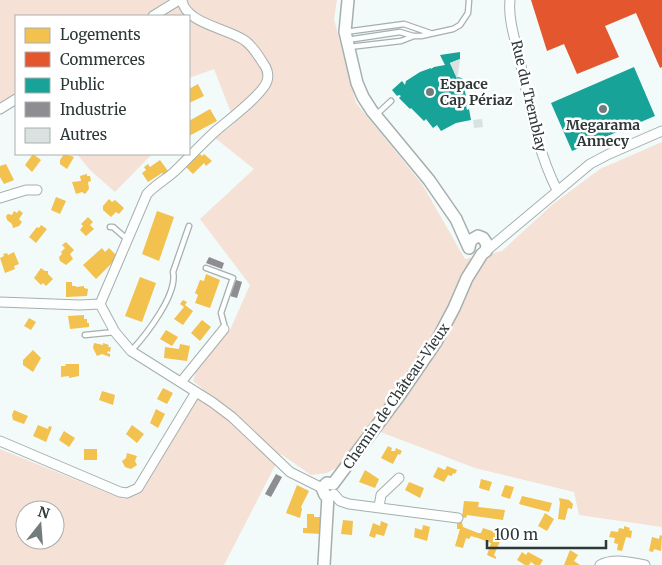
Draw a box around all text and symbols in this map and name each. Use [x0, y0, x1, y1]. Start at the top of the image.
legend [15, 15, 190, 155]
text: Logements [60, 25, 141, 44]
street label: Rue du Tremblay [507, 38, 551, 154]
text: Commerces [60, 50, 145, 69]
text: Public [60, 75, 105, 94]
place label: Espace Cap Périaz [440, 75, 513, 109]
marker: Espace Cap Périaz [424, 86, 436, 98]
text: Industrie [60, 100, 127, 119]
marker: Megarama Annecy [597, 103, 609, 115]
place label: Megarama Annecy [566, 116, 640, 150]
text: Autres [59, 125, 107, 144]
street label: Chemin de Château-Vieux [339, 319, 454, 472]
north arrow [15, 500, 65, 550]
text: N [36, 502, 52, 523]
scale bar [487, 518, 606, 550]
text: 100 m [494, 525, 538, 544]

